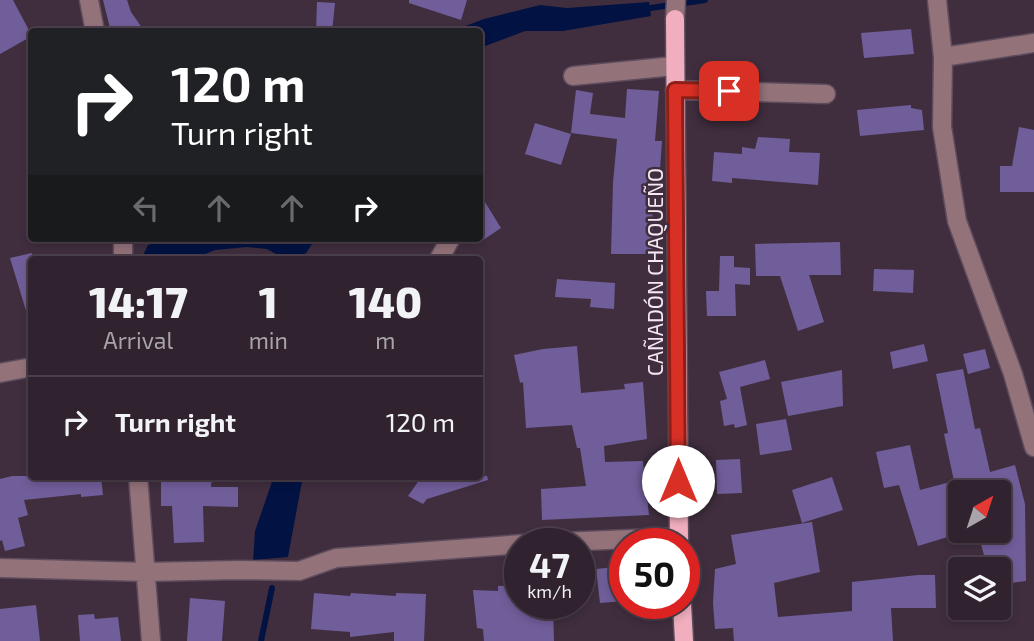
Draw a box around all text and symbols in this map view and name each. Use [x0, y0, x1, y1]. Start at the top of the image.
text: 120 m [171, 53, 305, 112]
icon: right [56, 56, 147, 147]
pin [699, 61, 759, 121]
icon: arrive [710, 72, 748, 110]
text: Turn right [171, 113, 313, 151]
street label: CAÑADÓN CHAQUEÑO [642, 168, 668, 376]
icon: left [127, 189, 165, 227]
icon: ahead [200, 189, 238, 227]
icon: ahead [273, 189, 311, 227]
icon: right [346, 189, 384, 227]
text: 14:17 [89, 276, 188, 326]
text: 1 [259, 276, 278, 326]
text: 140 [349, 276, 422, 326]
text: Arrival [103, 326, 173, 354]
text: min [249, 326, 288, 354]
text: m [375, 326, 396, 354]
icon: right [56, 403, 94, 441]
text: Turn right [115, 406, 236, 437]
text: 120 m [386, 406, 455, 437]
position arrow [641, 444, 715, 518]
north arrow [948, 480, 1012, 542]
map controls [948, 480, 1011, 620]
speed limit sign: 50 [609, 528, 700, 619]
text: 47 [529, 543, 570, 585]
button: layers [948, 557, 1011, 620]
text: km/h [527, 580, 572, 602]

